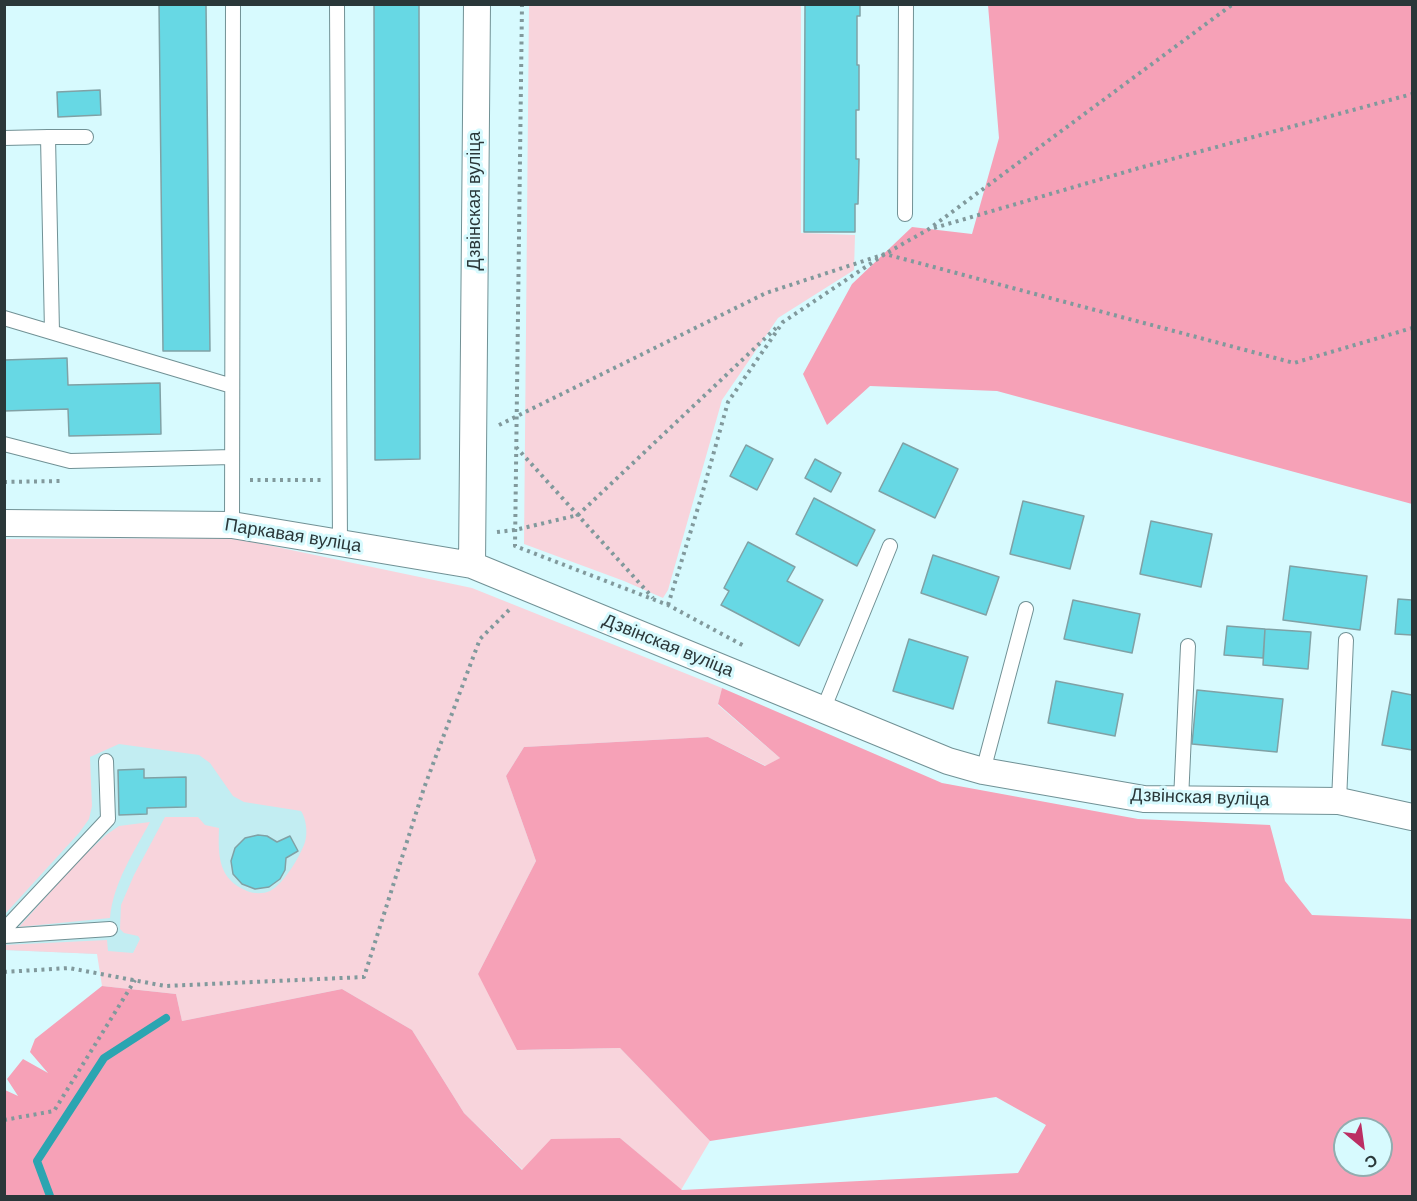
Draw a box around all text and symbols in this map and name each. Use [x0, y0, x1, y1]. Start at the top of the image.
street label: Дзвінская вуліца [464, 131, 486, 271]
street label: Паркавая вуліца [223, 515, 363, 557]
street label: Дзвінская вуліца [599, 610, 737, 682]
street label: Дзвінская вуліца [1130, 785, 1270, 811]
north arrow [1333, 1117, 1393, 1177]
text: С [1362, 1151, 1380, 1172]

